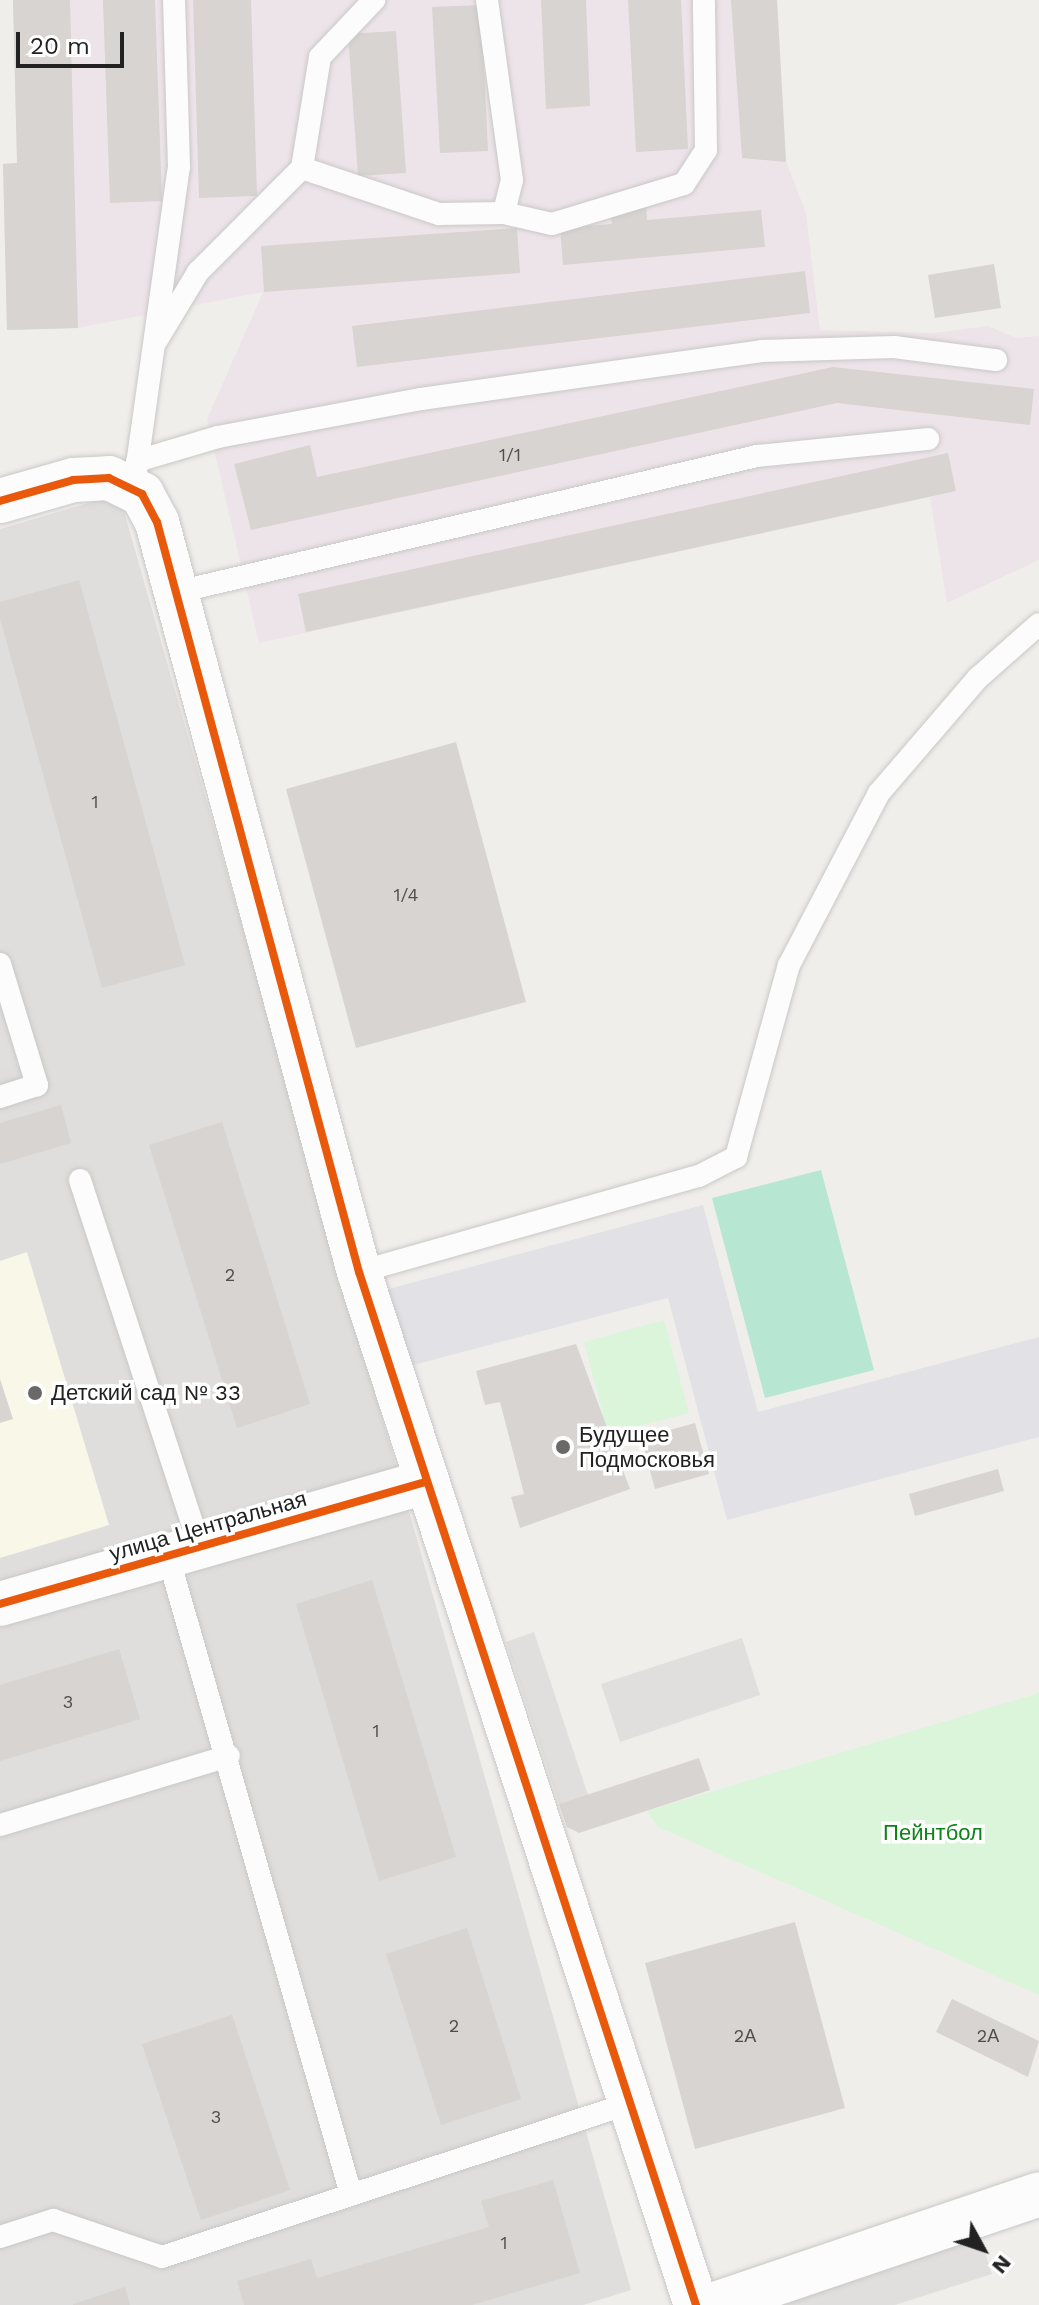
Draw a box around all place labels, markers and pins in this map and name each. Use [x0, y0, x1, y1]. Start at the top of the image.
place label: Детский сад № 33 [51, 1380, 241, 1406]
marker: Детский сад № 33 [26, 1384, 44, 1402]
place label: Будущее Подмосковья [579, 1421, 715, 1472]
marker: Будущее Подмосковья [554, 1438, 572, 1456]

